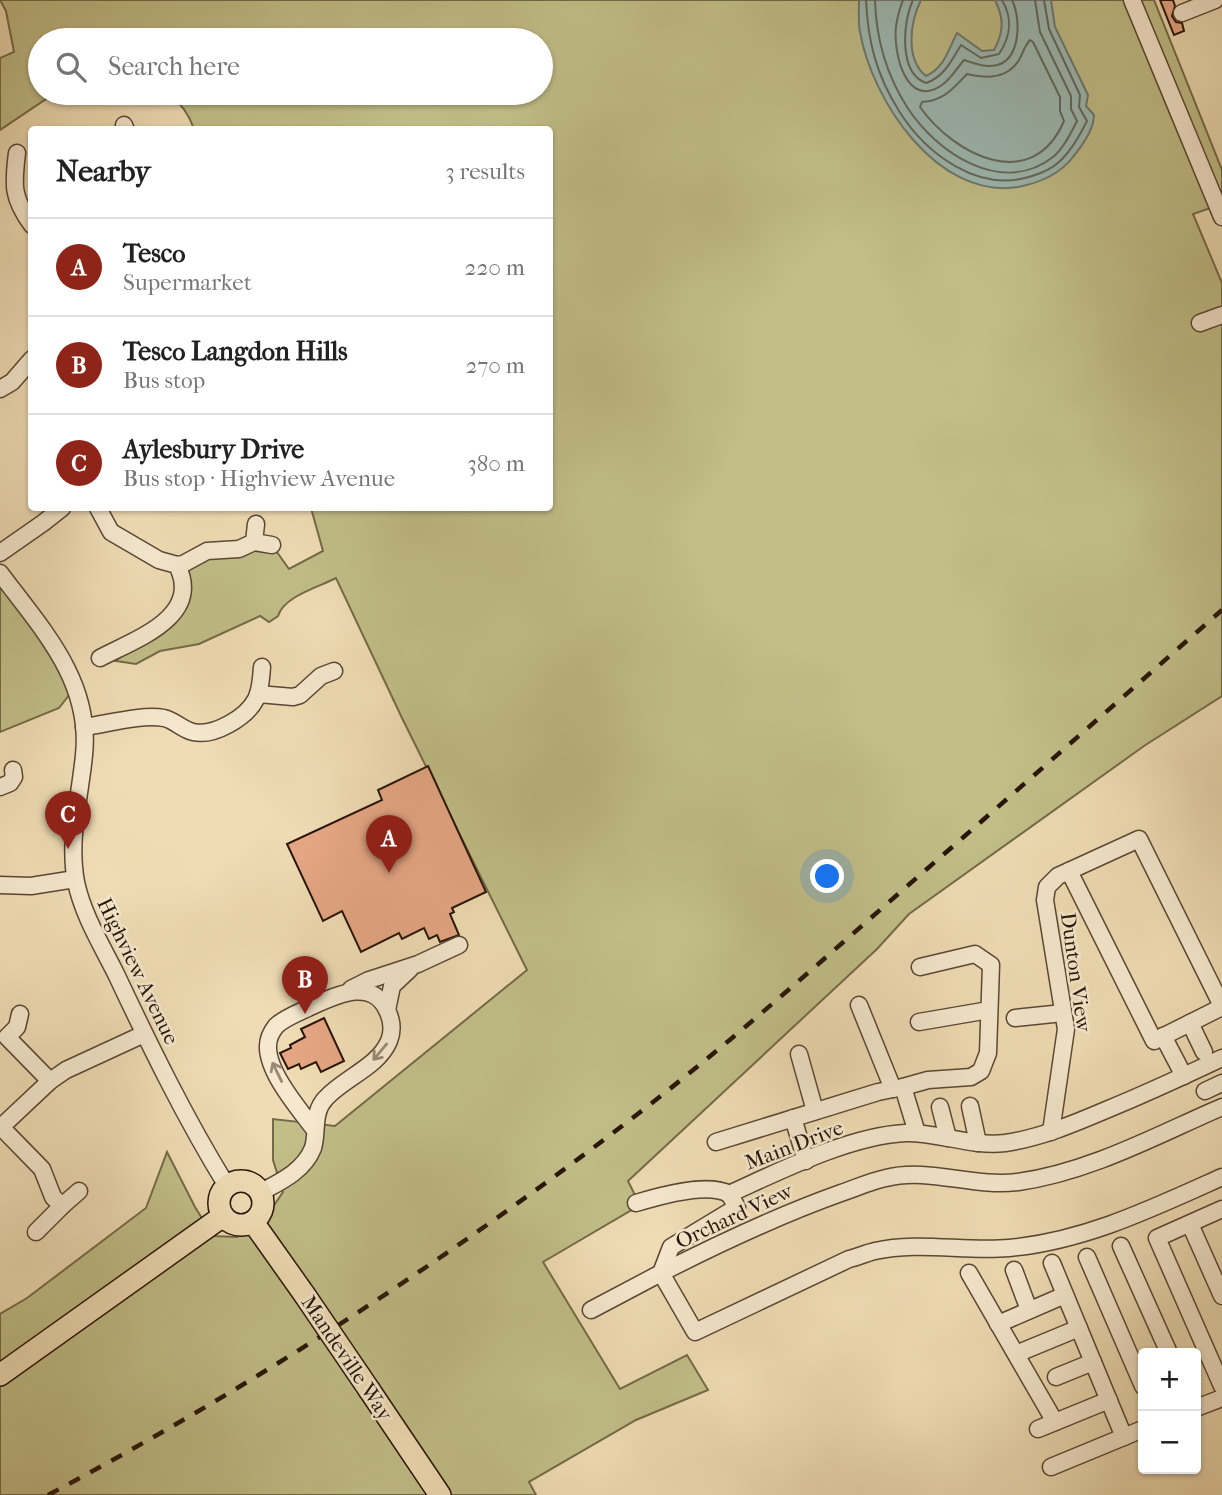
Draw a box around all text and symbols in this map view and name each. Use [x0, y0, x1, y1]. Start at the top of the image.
search box [28, 28, 553, 105]
icon: search [52, 48, 90, 86]
text: Search here [108, 51, 240, 82]
text: Nearby [56, 154, 151, 189]
text: 3 results [445, 158, 525, 185]
text: Tesco [123, 238, 185, 269]
text: A [72, 254, 86, 281]
text: 220 m [465, 254, 525, 281]
text: Supermarket [123, 269, 252, 296]
text: Tesco Langdon Hills [123, 336, 348, 367]
text: B [72, 352, 86, 379]
text: 270 m [465, 352, 525, 379]
text: Bus stop [123, 367, 205, 394]
text: Aylesbury Drive [123, 434, 304, 465]
text: C [71, 450, 87, 477]
text: 380 m [467, 450, 525, 477]
text: Bus stop · Highview Avenue [123, 465, 395, 492]
pin: C [45, 791, 91, 849]
pin: A [366, 815, 412, 873]
your location [810, 859, 844, 893]
street label: Highview Avenue [92, 894, 184, 1048]
street label: Dunton View [1056, 911, 1096, 1034]
pin: B [282, 956, 328, 1014]
one-way arrow [372, 1042, 388, 1060]
one-way arrow [269, 1062, 283, 1083]
street label: Main Drive [742, 1115, 846, 1175]
street label: Orchard View [672, 1178, 798, 1254]
street label: Mandeville Way [296, 1291, 398, 1426]
map controls [1138, 1348, 1201, 1474]
button: + [1138, 1348, 1201, 1411]
button: − [1138, 1411, 1201, 1474]

